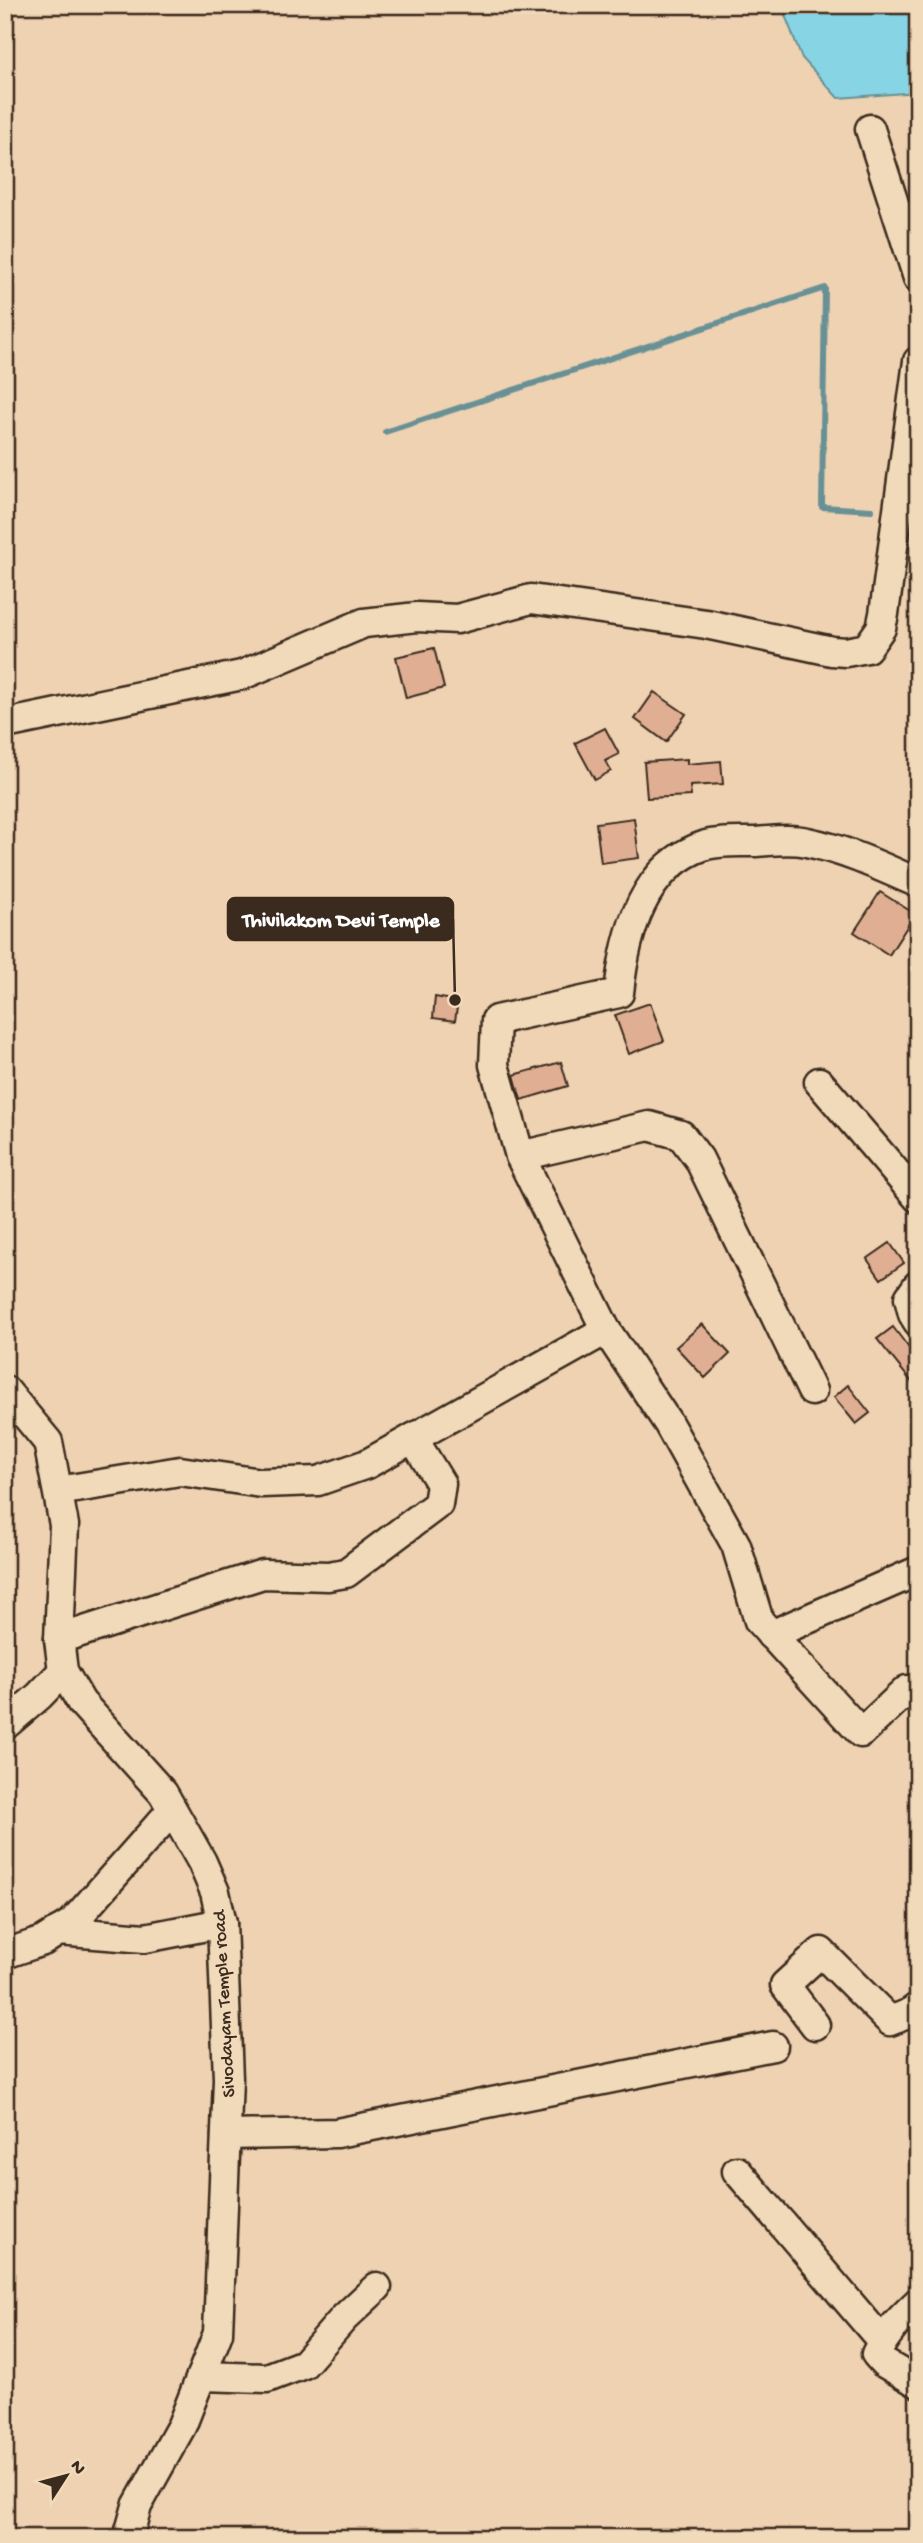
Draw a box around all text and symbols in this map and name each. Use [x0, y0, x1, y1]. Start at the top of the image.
callout: Thivilakom Devi Temple [228, 898, 453, 940]
text: Thivilakom Devi Temple [240, 910, 441, 935]
street label: Sivodayam Temple road [209, 1908, 242, 2098]
north arrow [32, 2442, 102, 2512]
text: N [64, 2456, 90, 2480]

